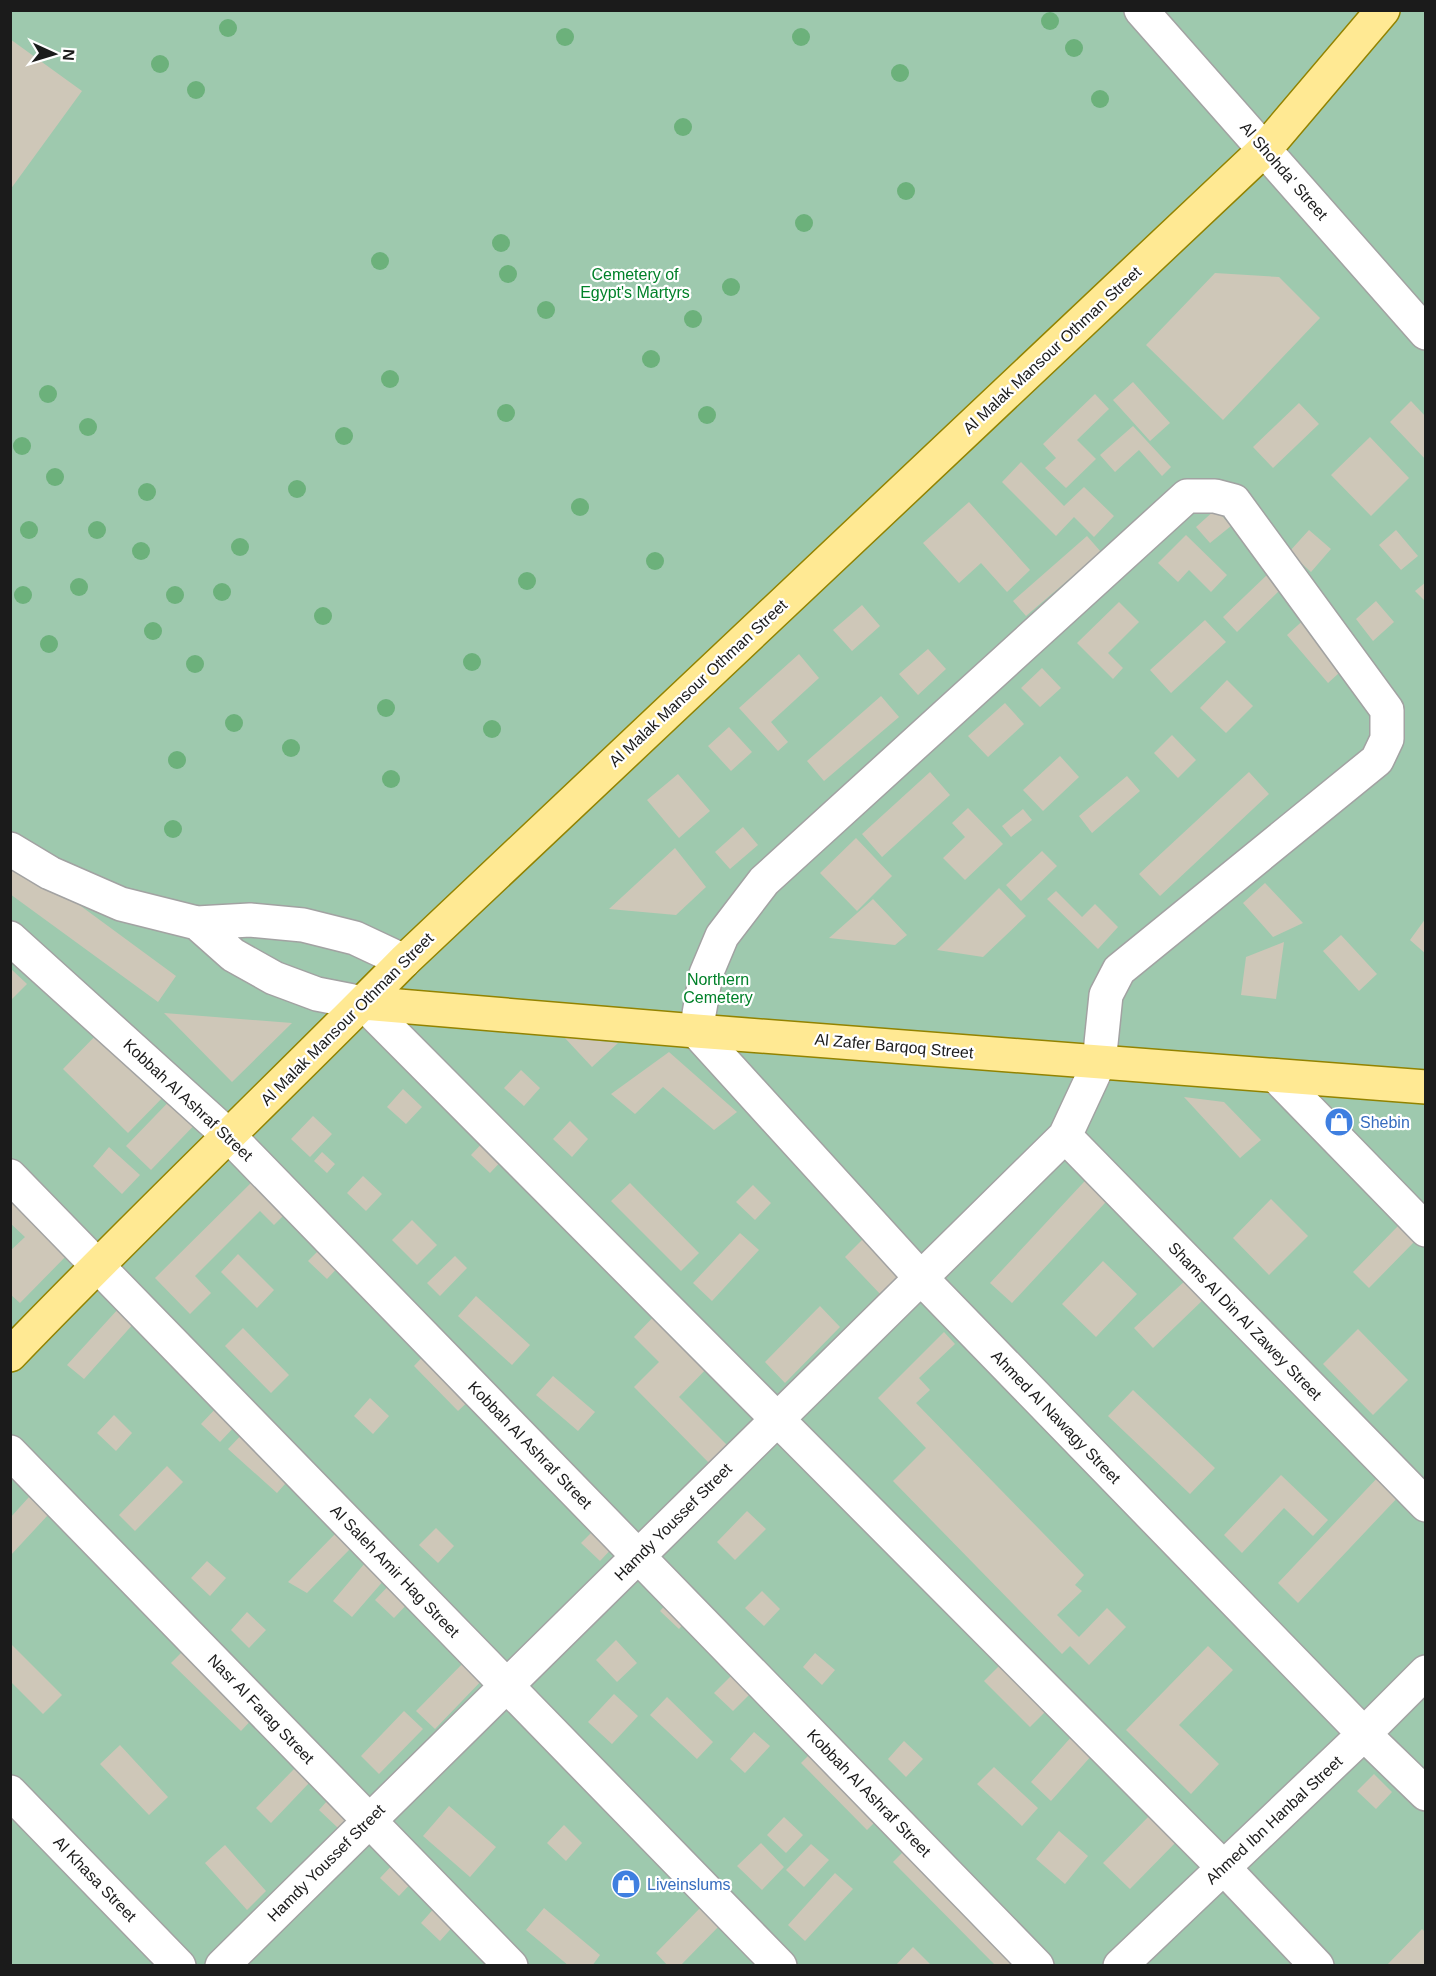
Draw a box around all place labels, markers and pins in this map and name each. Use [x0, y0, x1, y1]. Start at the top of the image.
shop icon: Shebin [1323, 1106, 1355, 1138]
place label: Shebin [1360, 1114, 1410, 1131]
shop icon: Liveinslums [610, 1868, 642, 1900]
place label: Liveinslums [647, 1876, 731, 1893]

